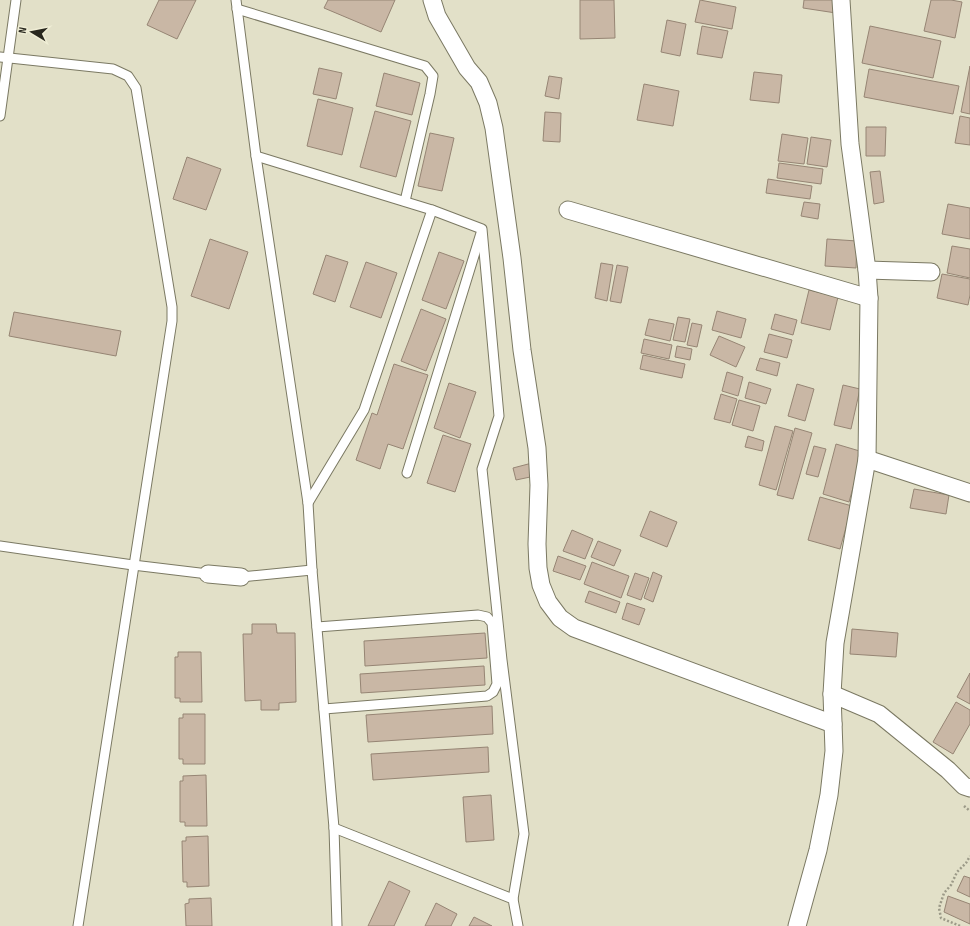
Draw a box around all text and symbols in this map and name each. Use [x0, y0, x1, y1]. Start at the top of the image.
north arrow [12, 12, 52, 52]
text: N [16, 26, 30, 34]

